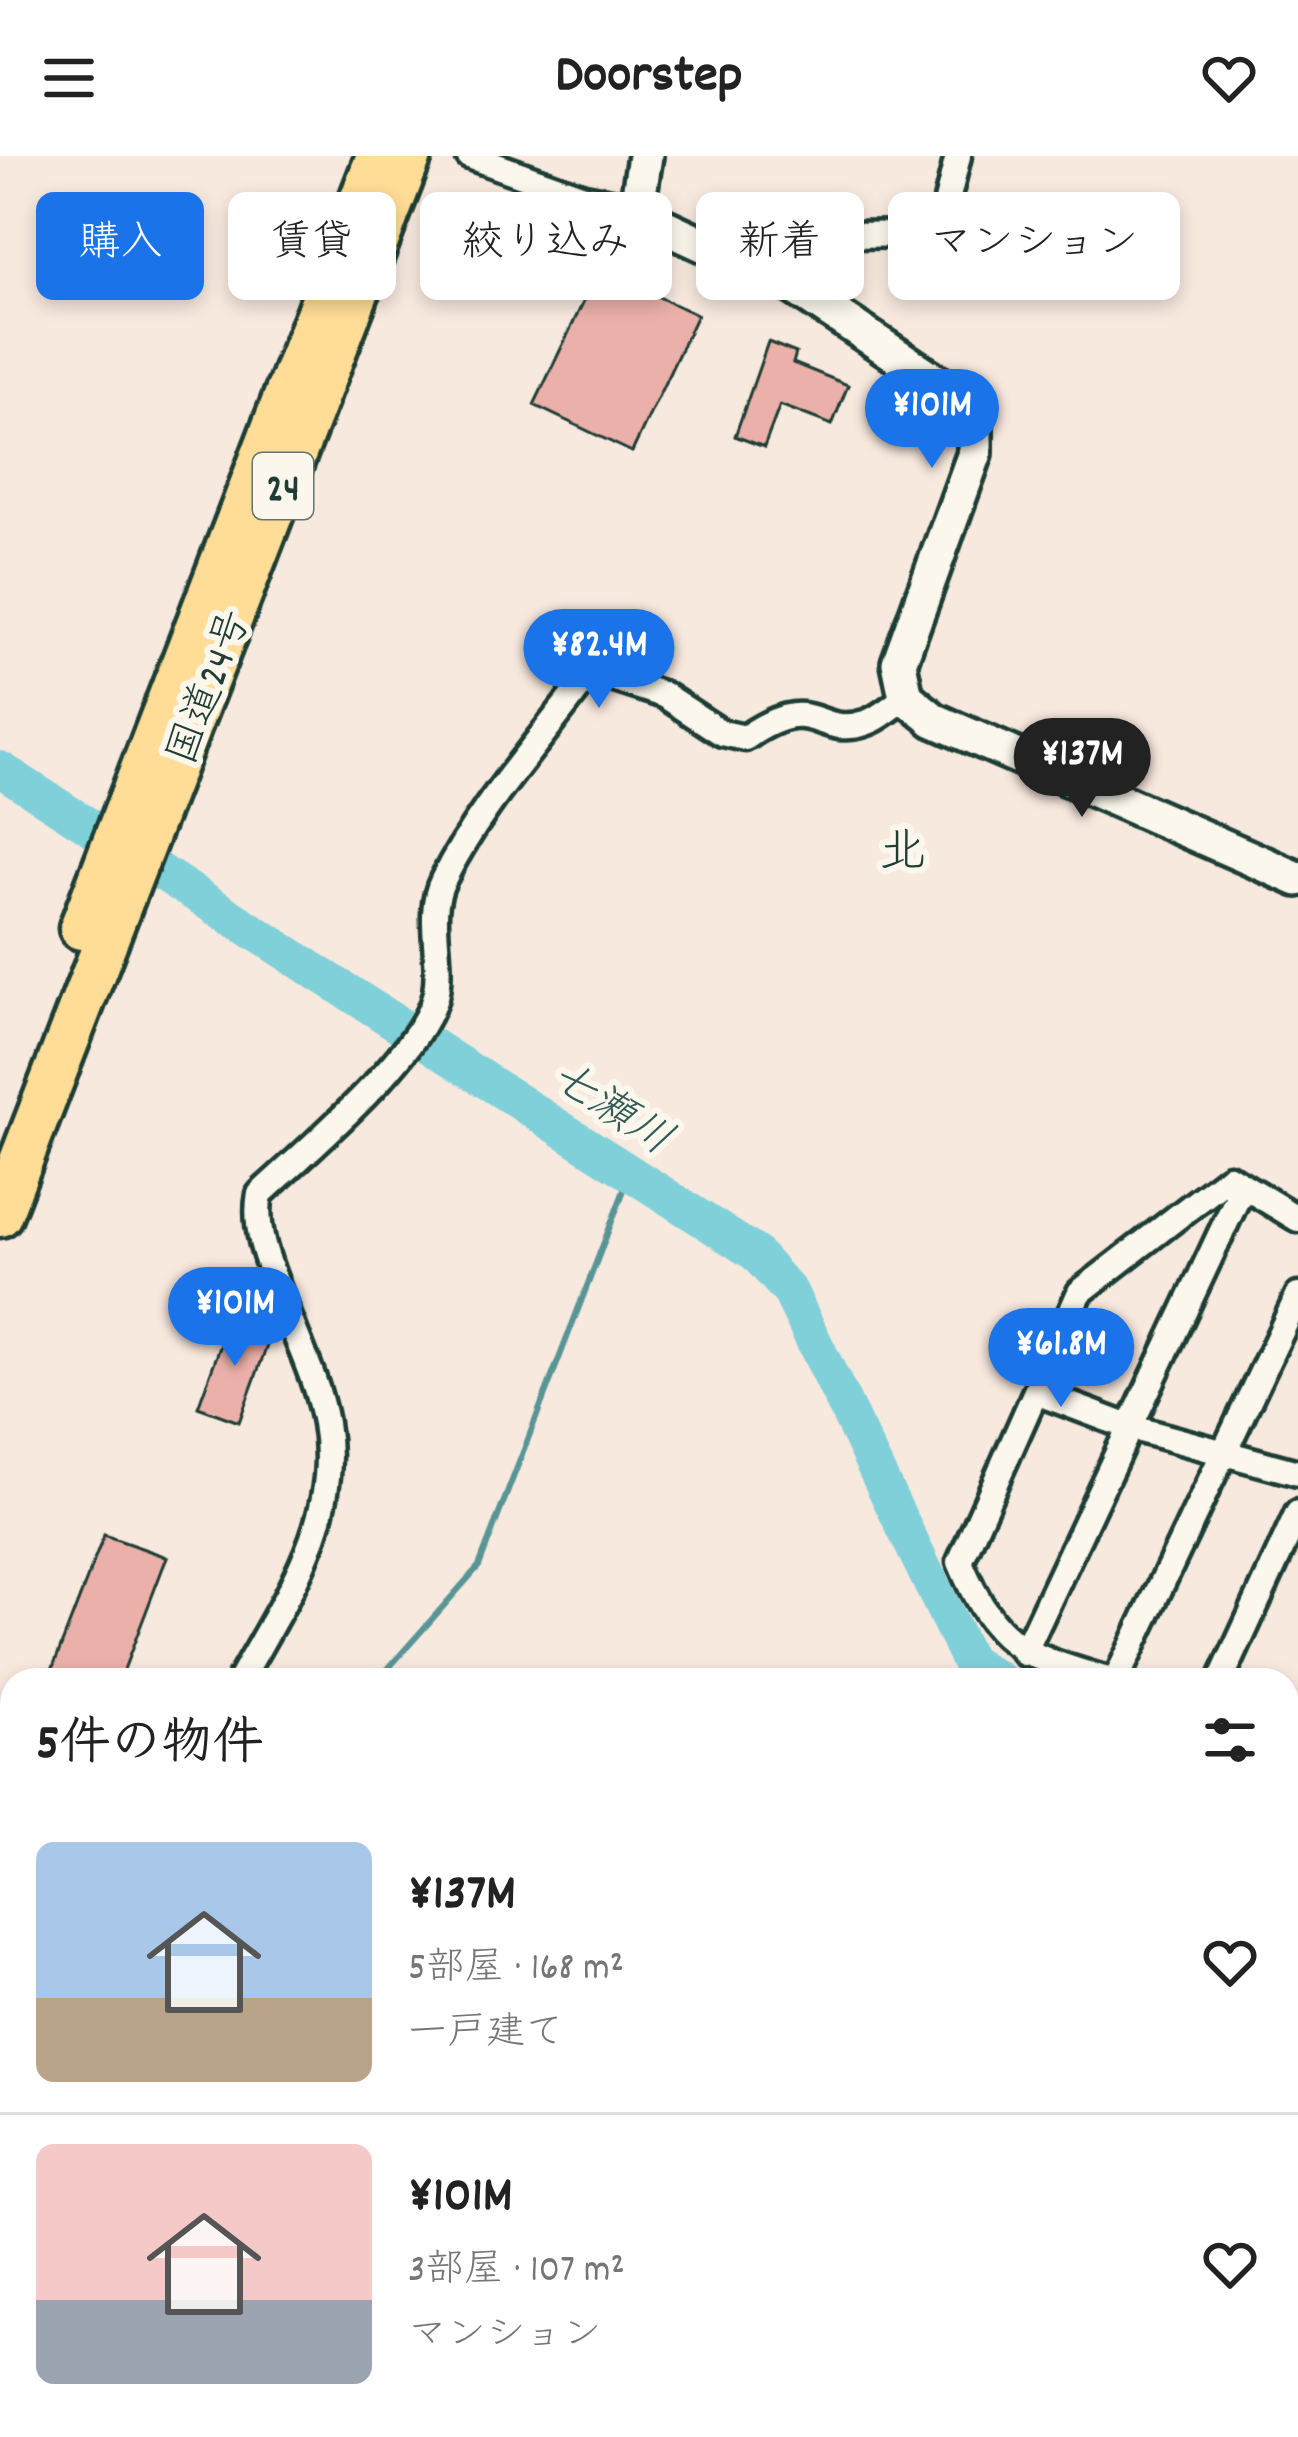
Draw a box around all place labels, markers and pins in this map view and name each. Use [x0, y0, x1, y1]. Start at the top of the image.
pin: ¥101M [848, 369, 1016, 471]
pin: ¥82.4M [501, 609, 697, 711]
pin: ¥137M [998, 718, 1166, 820]
pin: ¥101M [151, 1267, 319, 1369]
pin: ¥61.8M [963, 1308, 1159, 1410]

